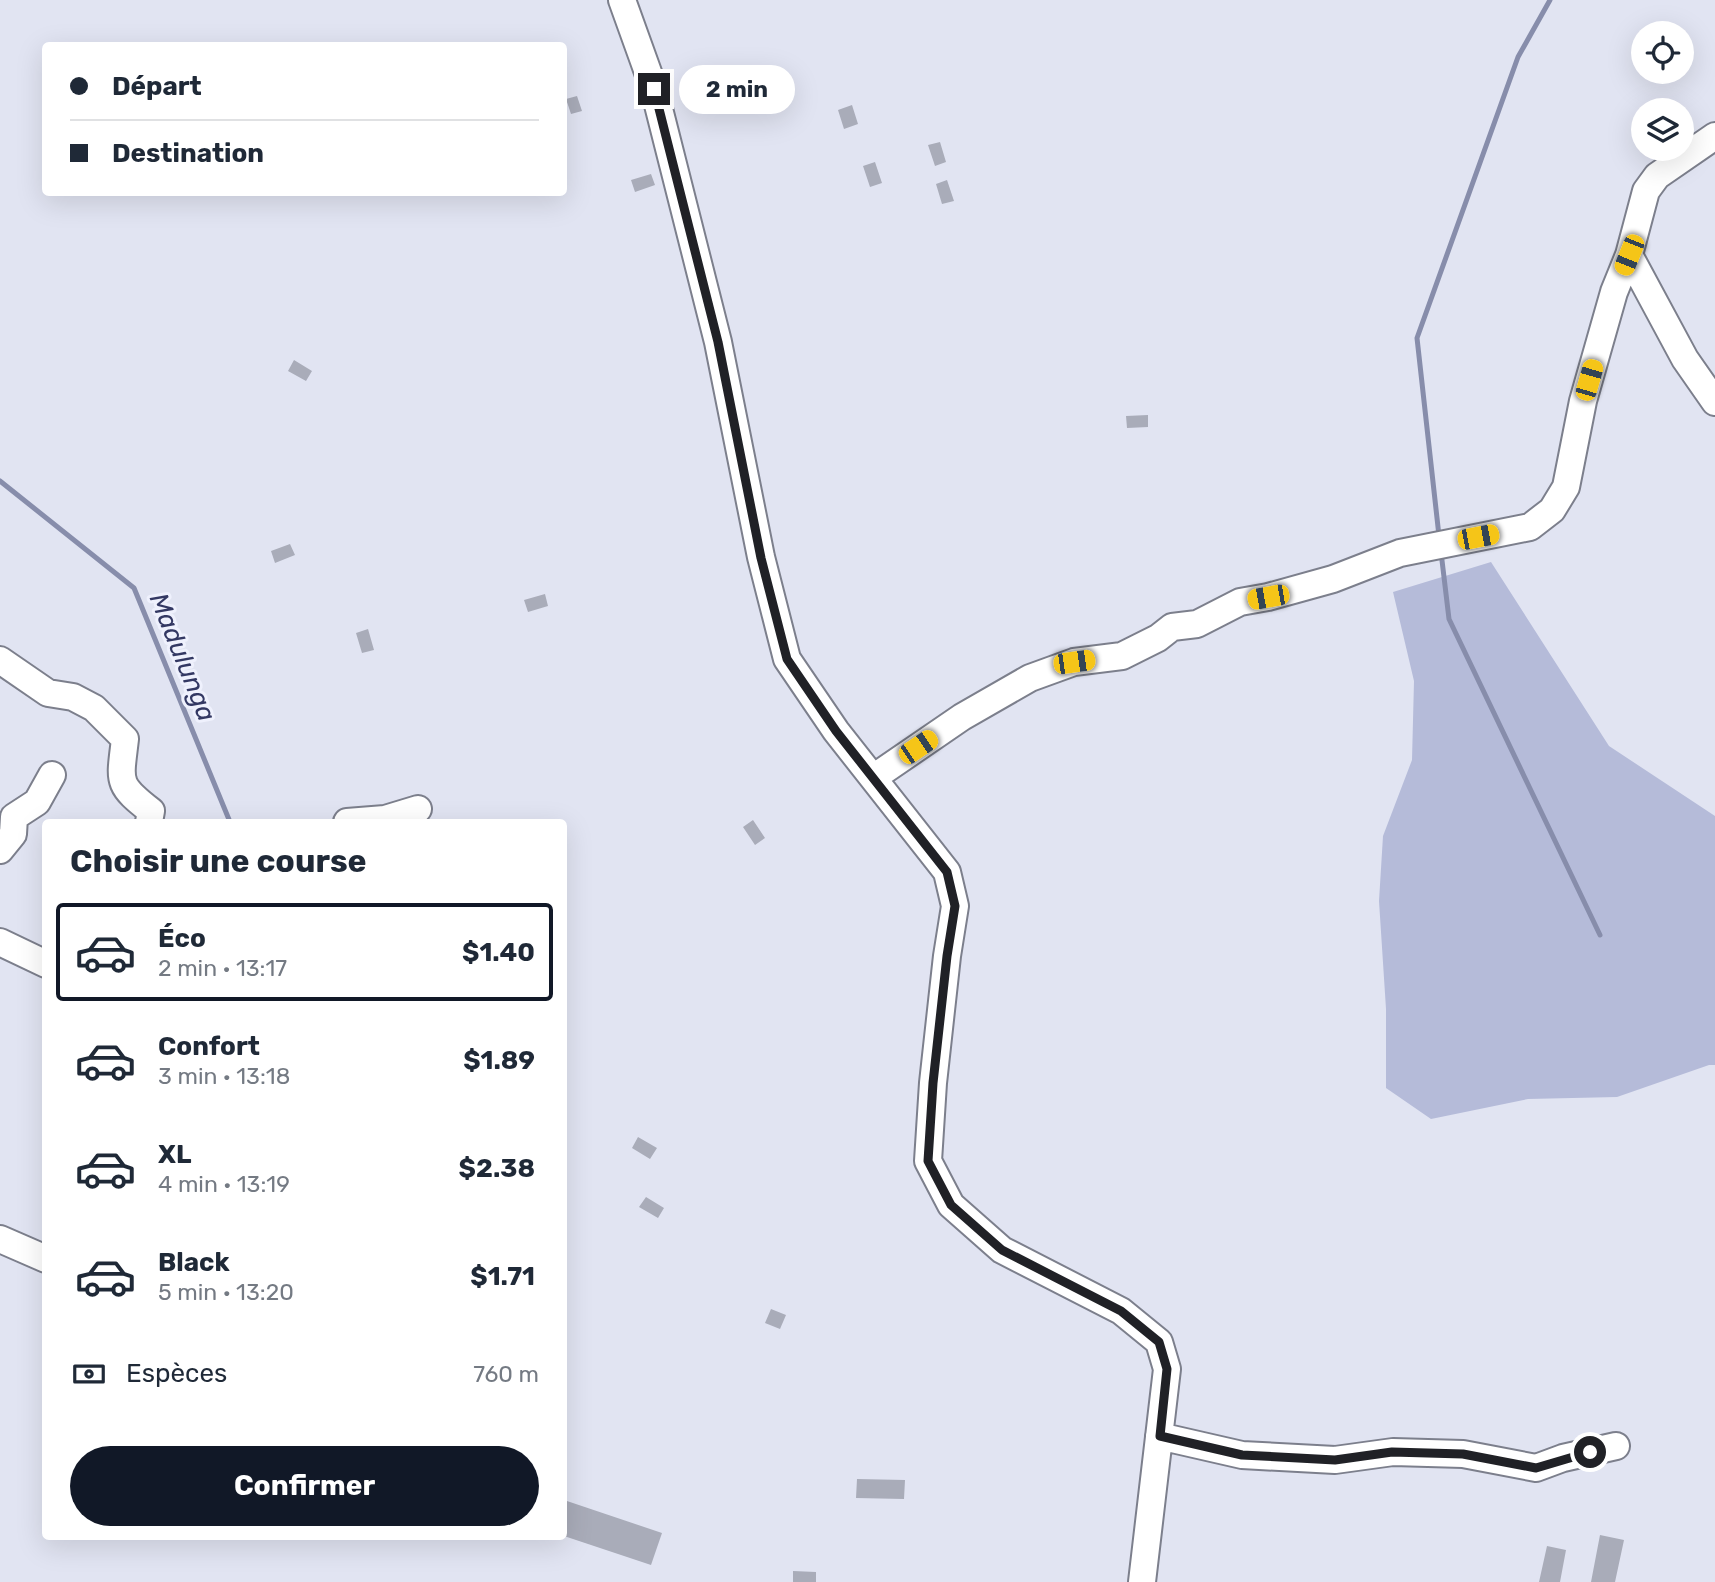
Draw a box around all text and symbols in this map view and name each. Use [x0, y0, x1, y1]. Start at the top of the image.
map controls [1631, 21, 1694, 161]
button: locate [1631, 21, 1694, 84]
callout: 2 min [678, 64, 794, 114]
text: Départ [112, 71, 202, 102]
route end [638, 73, 670, 105]
text: 2 min [706, 75, 768, 103]
button: layers [1631, 98, 1694, 161]
text: Destination [112, 138, 264, 169]
car [1612, 232, 1647, 278]
car [1574, 357, 1605, 403]
car [1456, 523, 1501, 551]
car [1246, 583, 1291, 611]
water label: Madulunga [143, 589, 222, 726]
car [1052, 649, 1097, 675]
car [895, 727, 942, 767]
text: Choisir une course [70, 842, 367, 880]
icon: car [74, 921, 137, 984]
text: Éco [158, 923, 206, 954]
text: $1.40 [462, 937, 535, 968]
text: 2 min · 13:17 [158, 954, 287, 982]
icon: car [74, 1029, 137, 1092]
text: Confort [158, 1031, 260, 1062]
text: $1.89 [463, 1045, 535, 1076]
text: 3 min · 13:18 [158, 1062, 290, 1090]
icon: car [74, 1137, 137, 1200]
text: XL [158, 1139, 191, 1170]
text: $2.38 [459, 1153, 535, 1184]
text: 4 min · 13:19 [158, 1170, 290, 1198]
icon: car [74, 1245, 137, 1308]
text: Black [158, 1247, 230, 1278]
text: $1.71 [470, 1261, 535, 1292]
text: 5 min · 13:20 [158, 1278, 294, 1306]
icon: cash [70, 1355, 108, 1393]
text: Espèces [126, 1358, 227, 1389]
text: 760 m [473, 1360, 539, 1388]
route start [1574, 1436, 1606, 1468]
button: Confirmer [70, 1446, 539, 1526]

